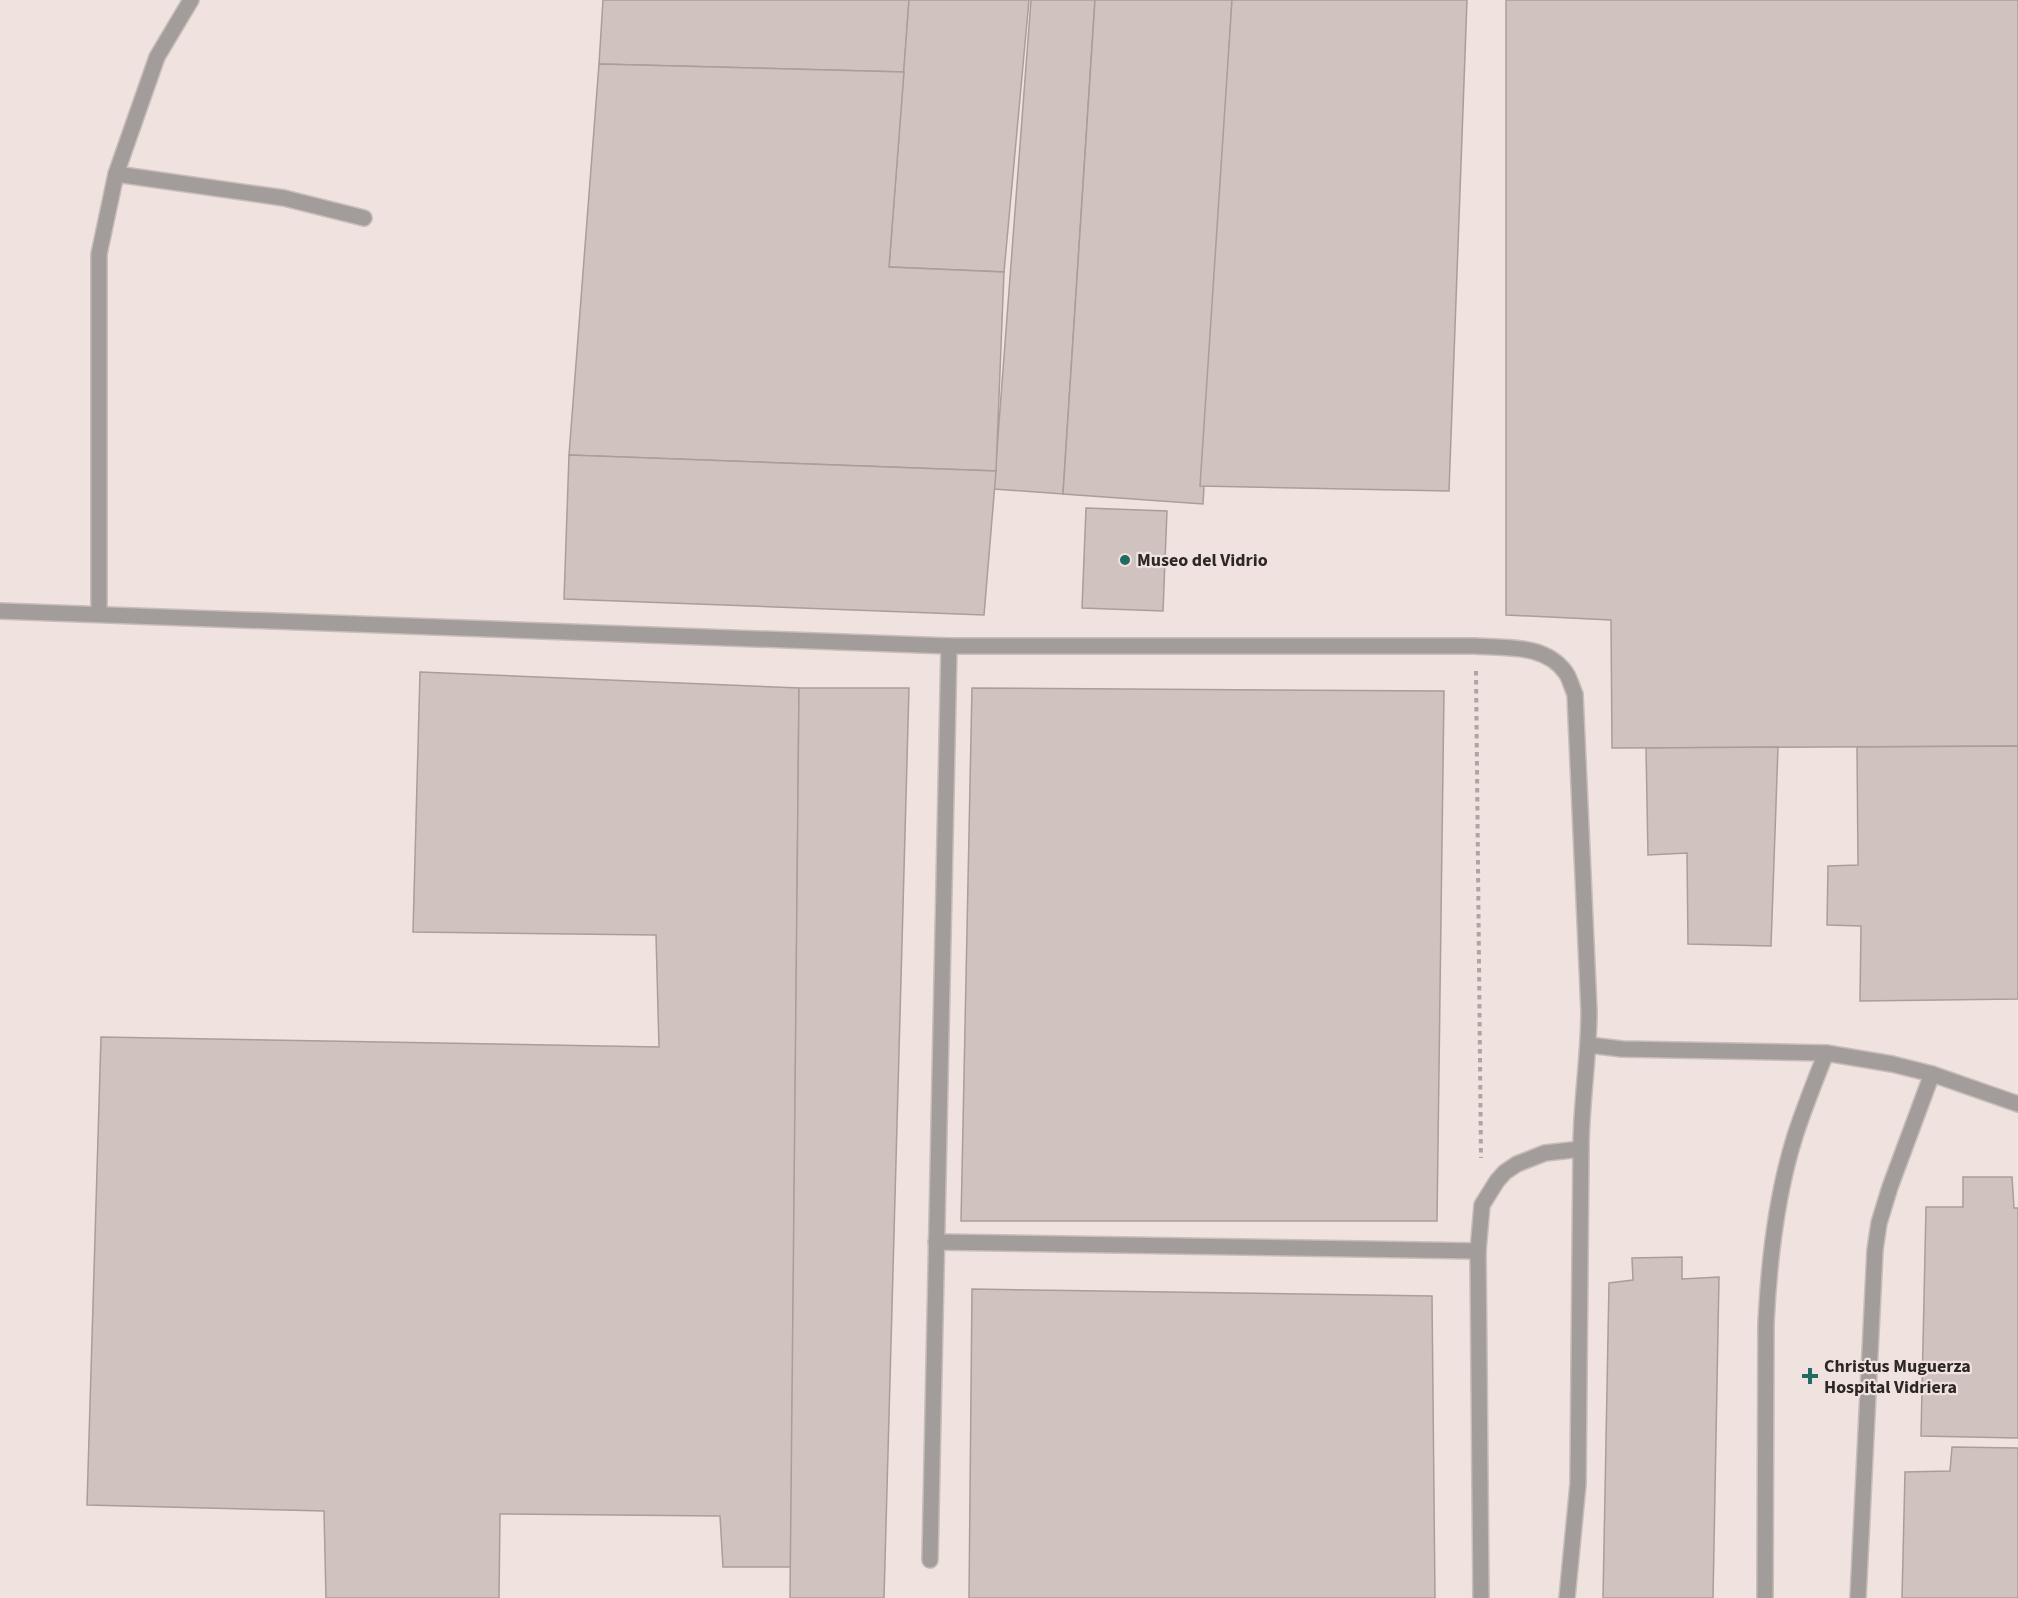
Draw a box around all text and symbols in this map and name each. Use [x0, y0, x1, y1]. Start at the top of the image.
place label: Museo del Vidrio [1137, 548, 1268, 573]
marker: Museo del Vidrio [1118, 553, 1132, 567]
place label: Christus Muguerza Hospital Vidriera [1824, 1354, 1971, 1400]
marker: Christus Muguerza Hospital Vidriera [1801, 1367, 1819, 1385]

